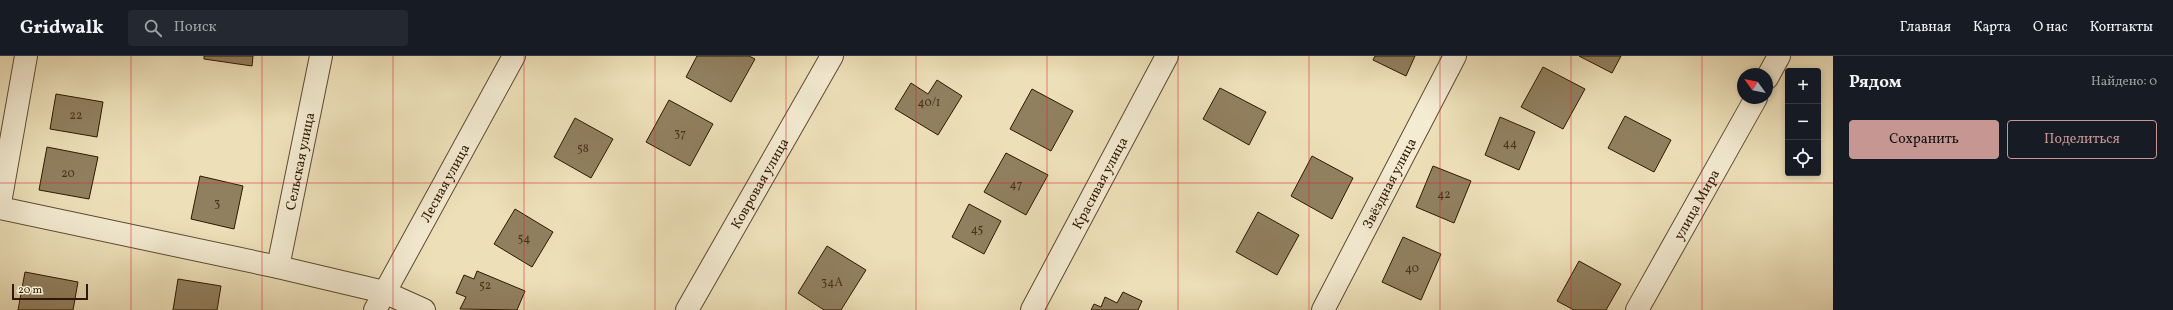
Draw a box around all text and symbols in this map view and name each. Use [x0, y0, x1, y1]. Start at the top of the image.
search box [128, 10, 408, 46]
text: Gridwalk [20, 15, 104, 41]
icon: search [142, 17, 164, 39]
text: Поиск [174, 17, 217, 38]
text: Главная [1900, 18, 1951, 37]
text: Карта [1973, 18, 2011, 37]
text: О нас [2033, 18, 2068, 37]
text: Контакты [2090, 18, 2153, 37]
north arrow [1737, 68, 1773, 104]
map controls [1785, 68, 1821, 176]
button: + [1785, 68, 1821, 104]
text: Рядом [1849, 71, 1902, 94]
text: Найдено: 0 [2091, 73, 2157, 91]
house number: 40/1 [918, 95, 940, 111]
button: − [1785, 104, 1821, 140]
house number: 22 [70, 108, 82, 124]
street label: Сельская улица [282, 111, 320, 212]
button: Сохранить [1849, 120, 1999, 159]
button: Поделиться [2007, 120, 2157, 159]
house number: 37 [674, 126, 686, 142]
street label: Красивая улица [1069, 134, 1133, 233]
street label: Ковровая улица [727, 135, 794, 233]
street label: Звёздная улица [1359, 135, 1422, 233]
house number: 44 [1503, 136, 1517, 152]
button: locate [1785, 140, 1821, 176]
street label: Лесная улица [417, 141, 475, 226]
house number: 58 [577, 141, 589, 157]
house number: 20 [61, 166, 75, 182]
street label: улица Мира [1670, 166, 1725, 244]
house number: 47 [1010, 177, 1023, 193]
house number: 42 [1437, 187, 1451, 203]
house number: 3 [214, 196, 220, 212]
house number: 45 [971, 222, 984, 238]
house number: 54 [518, 231, 530, 247]
house number: 40 [1405, 261, 1419, 277]
house number: 34А [821, 275, 843, 291]
house number: 52 [479, 278, 491, 294]
scale bar [12, 282, 88, 301]
text: 20 m [18, 283, 42, 298]

